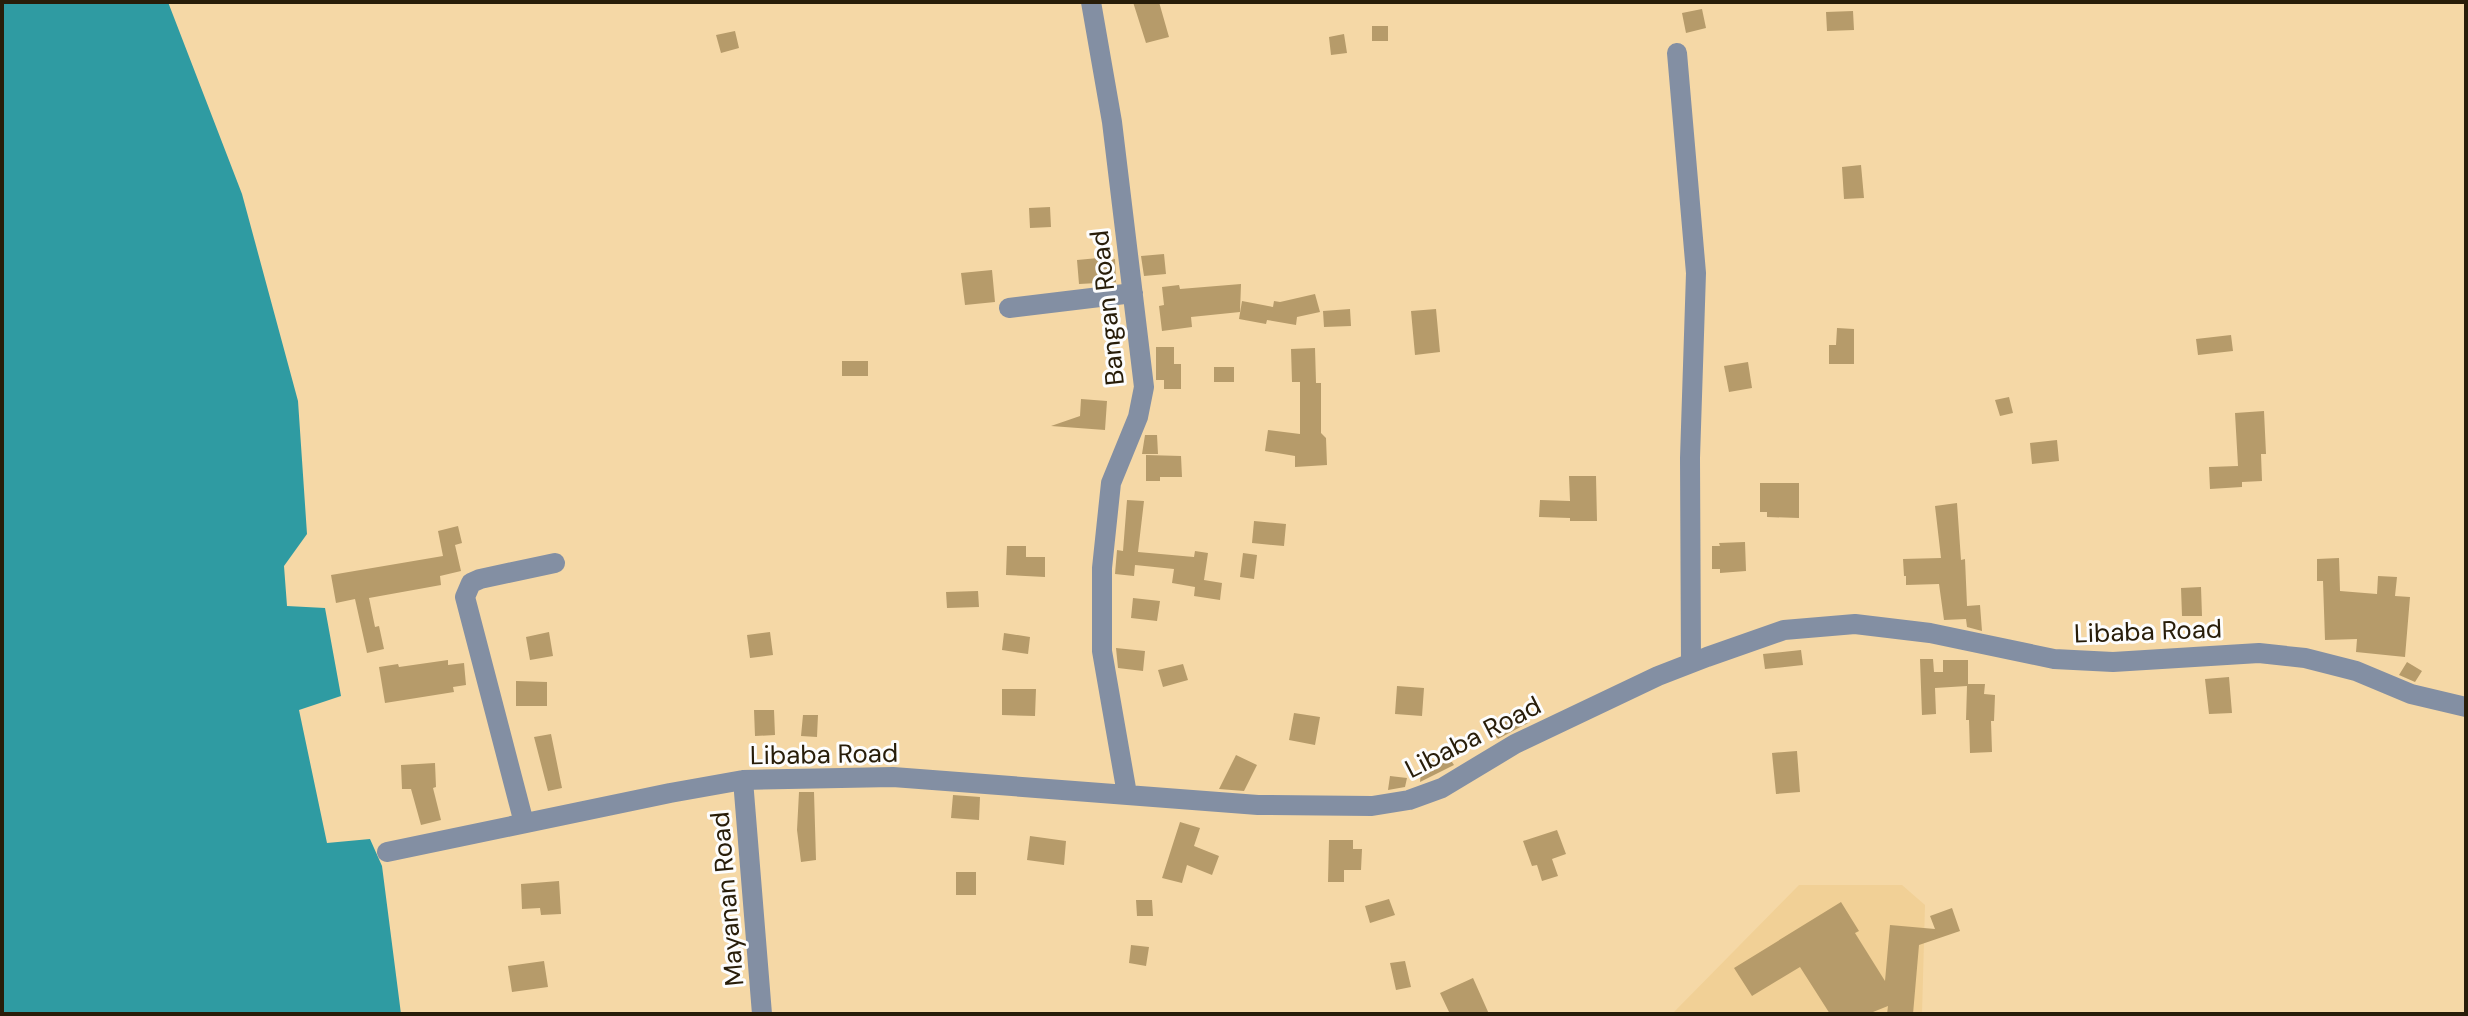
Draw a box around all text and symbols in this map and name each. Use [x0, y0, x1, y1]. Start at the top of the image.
street label: Bangan Road [1082, 229, 1132, 387]
street label: Libaba Road [2073, 611, 2223, 651]
street label: Libaba Road [1399, 688, 1547, 786]
street label: Libaba Road [750, 736, 898, 772]
street label: Mayanan Road [702, 810, 752, 988]

